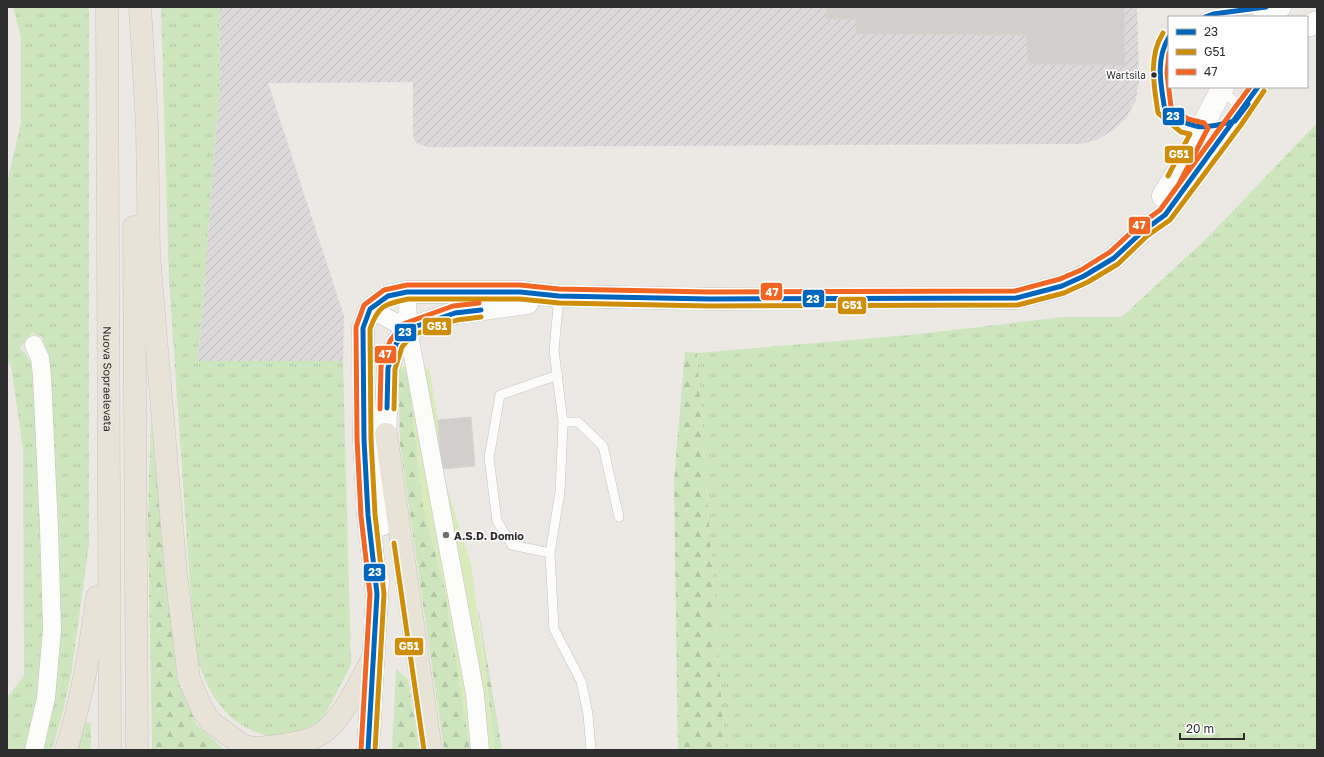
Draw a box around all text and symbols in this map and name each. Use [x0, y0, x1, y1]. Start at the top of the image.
legend [1168, 16, 1308, 88]
text: 23 [1204, 24, 1218, 39]
text: G51 [1204, 44, 1225, 59]
text: 47 [1204, 64, 1218, 79]
place label: Wartsila [1106, 69, 1146, 81]
marker: Wartsila [1149, 70, 1159, 80]
line badge: 23 [1162, 107, 1185, 126]
text: 23 [1166, 109, 1180, 122]
line badge: G51 [1164, 145, 1194, 164]
text: G51 [1169, 147, 1190, 160]
line badge: 47 [1128, 216, 1151, 235]
text: 47 [1133, 218, 1145, 231]
line badge: 47 [760, 282, 783, 301]
text: 47 [766, 285, 778, 298]
line badge: 23 [802, 289, 825, 308]
text: 23 [806, 292, 820, 305]
line badge: G51 [837, 296, 867, 315]
text: G51 [842, 298, 863, 311]
line badge: G51 [422, 317, 452, 336]
text: G51 [427, 319, 448, 332]
line badge: 23 [394, 323, 417, 342]
text: 23 [398, 325, 412, 338]
street label: Nuova Sopraelevata [102, 326, 115, 432]
line badge: 47 [374, 345, 397, 364]
text: 47 [379, 347, 391, 360]
place label: A.S.D. Domio [454, 529, 524, 542]
marker: A.S.D. Domio [441, 530, 451, 540]
line badge: 23 [363, 563, 386, 582]
text: 23 [368, 565, 382, 578]
line badge: G51 [394, 637, 424, 656]
text: G51 [399, 639, 420, 652]
scale bar [1180, 715, 1244, 741]
text: 20 m [1186, 721, 1214, 736]

